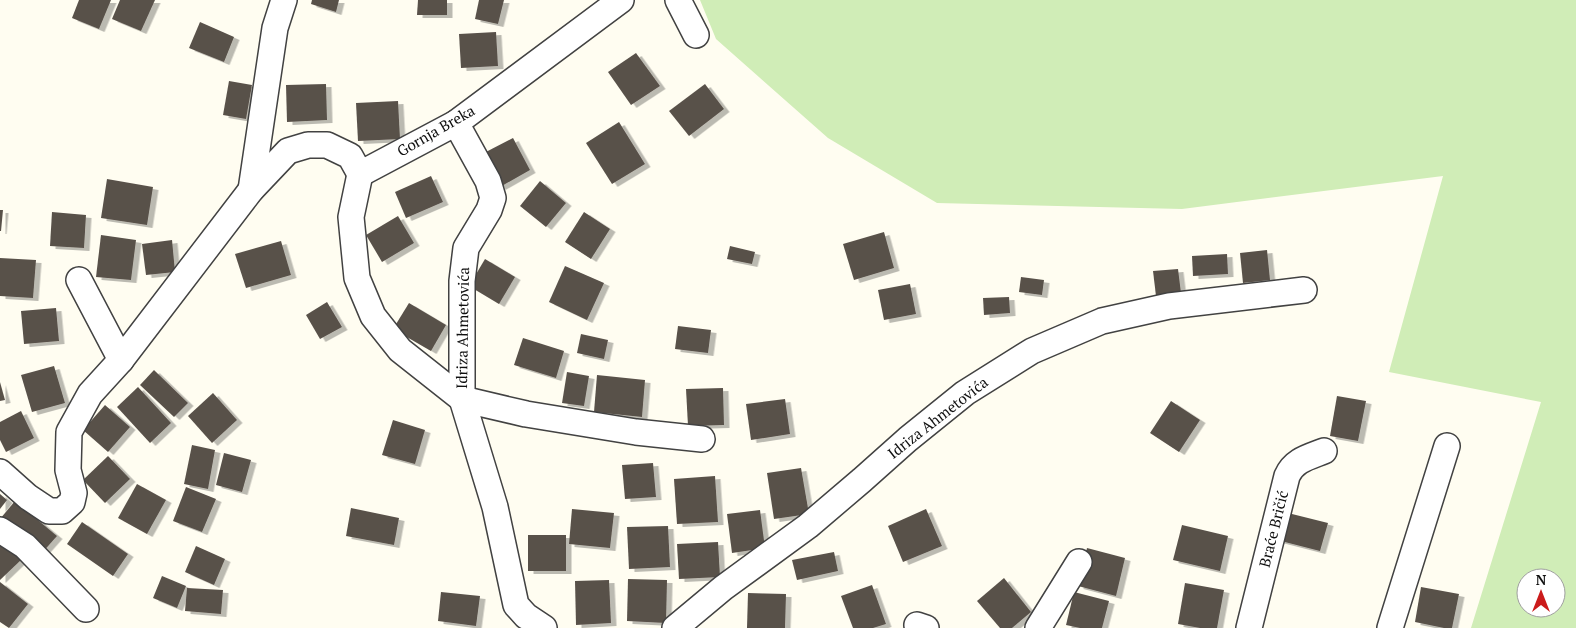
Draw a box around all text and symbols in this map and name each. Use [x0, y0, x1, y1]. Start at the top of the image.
street label: Gornja Breka [393, 100, 478, 160]
street label: Idriza Ahmetovića [451, 266, 473, 389]
street label: Idriza Ahmetovića [883, 372, 992, 463]
street label: Braće Bričić [1254, 488, 1292, 569]
north arrow [1516, 568, 1566, 618]
text: N [1536, 570, 1547, 589]

